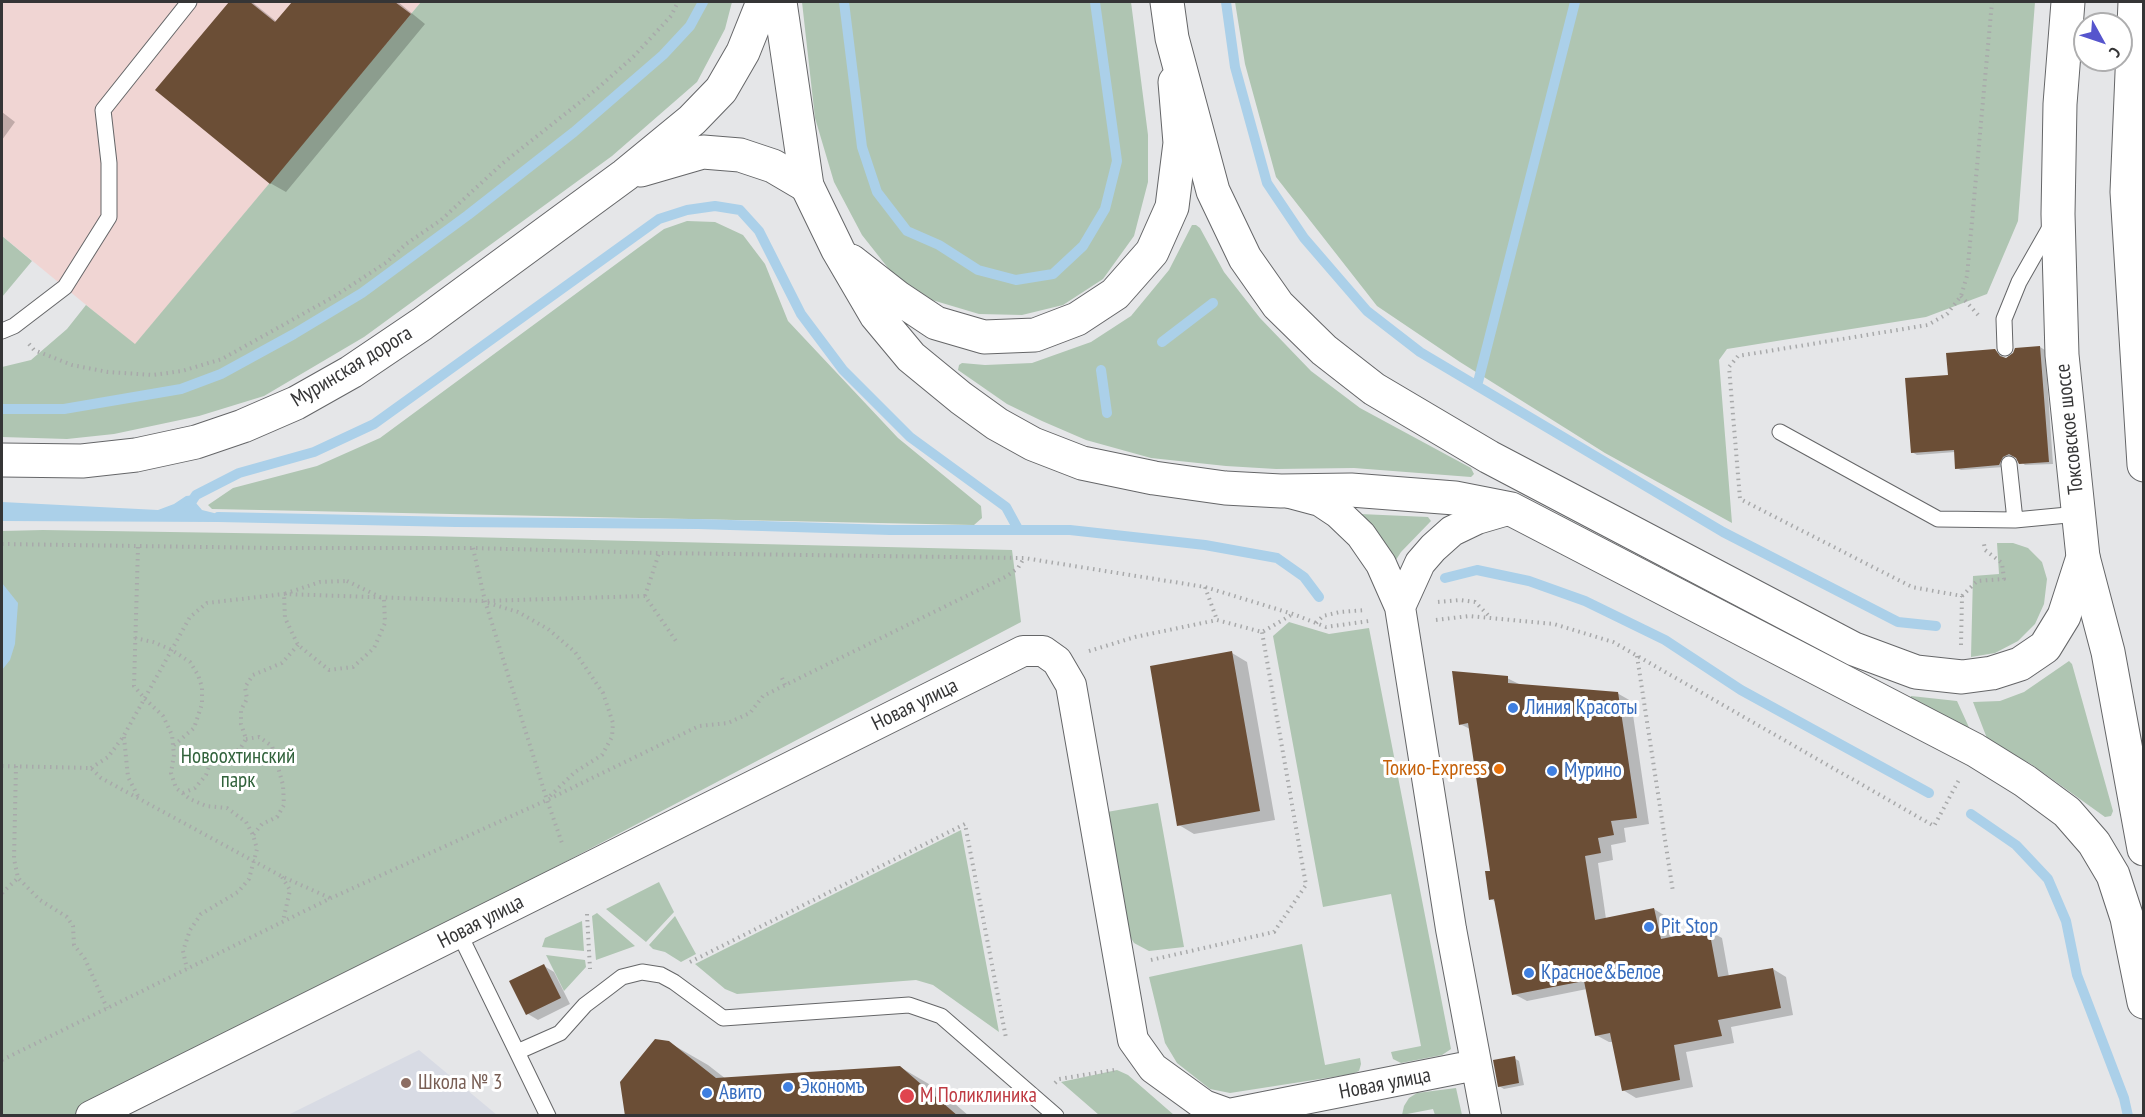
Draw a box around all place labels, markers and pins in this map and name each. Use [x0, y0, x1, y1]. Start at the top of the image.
place label: Линия Красоты [1525, 695, 1638, 721]
marker: Линия Красоты [1506, 701, 1520, 715]
place label: Токио-Express [1383, 756, 1487, 782]
place label: Мурино [1564, 758, 1622, 784]
marker: Токио-Express [1492, 762, 1506, 776]
marker: Мурино [1545, 764, 1559, 778]
place label: Pit Stop [1661, 914, 1718, 940]
marker: Pit Stop [1642, 920, 1656, 934]
place label: Красное&Белое [1541, 960, 1661, 986]
marker: Красное&Белое [1522, 966, 1536, 980]
place label: Школа № 3 [418, 1070, 502, 1096]
place label: Экономъ [800, 1074, 864, 1100]
marker: Школа № 3 [399, 1076, 413, 1090]
place label: Авито [719, 1080, 762, 1106]
marker: Экономъ [781, 1080, 795, 1094]
place label: М Поликлиника [920, 1083, 1037, 1109]
marker: Авито [700, 1086, 714, 1100]
marker: М Поликлиника [898, 1087, 916, 1105]

